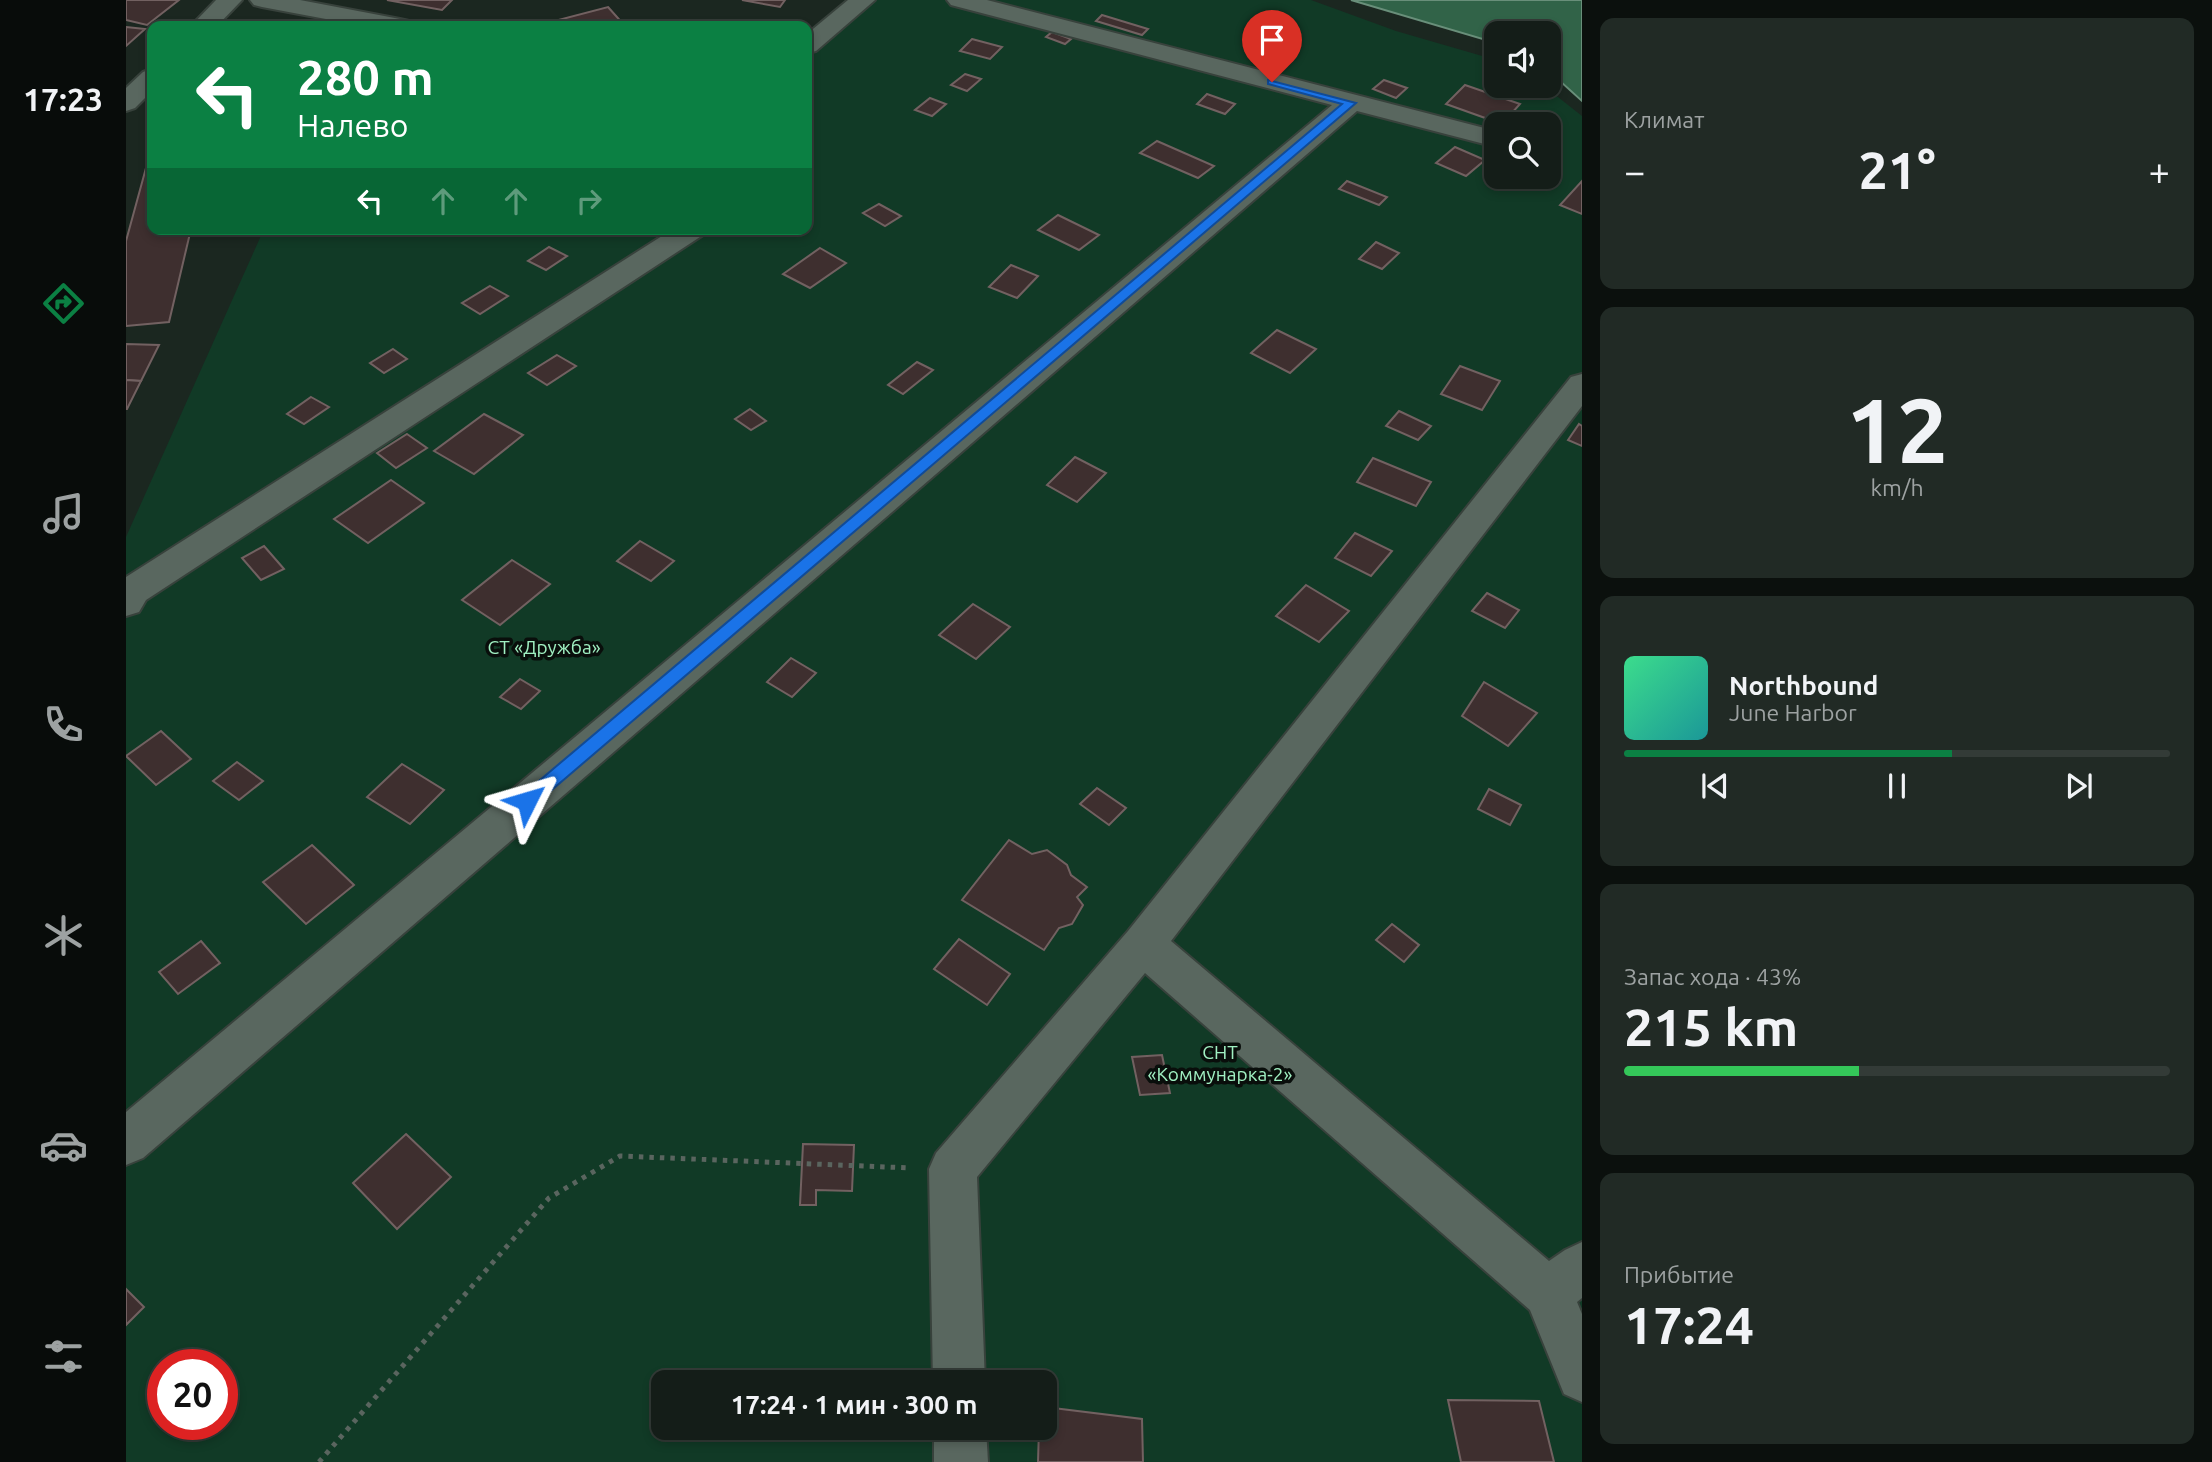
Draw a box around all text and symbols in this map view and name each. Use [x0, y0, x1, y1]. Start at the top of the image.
pin [1242, 10, 1302, 82]
icon: arrive [1253, 21, 1291, 59]
map controls [1484, 21, 1561, 189]
button: sound [1484, 21, 1561, 98]
icon: left [182, 49, 273, 140]
text: 280 m [297, 49, 434, 104]
text: 17:23 [23, 81, 103, 117]
text: Налево [297, 107, 409, 143]
text: Климат [1624, 107, 1704, 132]
button: search [1484, 112, 1561, 189]
text: 21° [1858, 141, 1936, 199]
text: − [1624, 150, 1645, 192]
text: + [2149, 150, 2170, 192]
icon: left [351, 182, 389, 220]
icon: ahead [424, 182, 462, 220]
icon: ahead [497, 182, 535, 220]
icon: right [570, 182, 608, 220]
icon: directions [39, 279, 88, 328]
text: 12 [1846, 378, 1948, 480]
text: km/h [1870, 475, 1924, 500]
icon: music [39, 489, 88, 538]
park label: СТ «Дружба» [487, 636, 601, 658]
text: Northbound [1729, 671, 1878, 700]
icon: phone [39, 700, 88, 749]
text: June Harbor [1729, 700, 1857, 725]
position arrow [490, 764, 564, 838]
icon: previous [1696, 767, 1734, 805]
icon: pause [1878, 767, 1916, 805]
icon: next [2060, 767, 2098, 805]
icon: climate [39, 911, 88, 960]
text: Запас хода · 43% [1624, 964, 1801, 989]
text: 215 km [1624, 998, 1798, 1056]
park label: СНТ «Коммунарка-2» [1148, 1041, 1292, 1085]
icon: car [39, 1121, 88, 1170]
text: Прибытие [1624, 1262, 1734, 1287]
text: 17:24 [1624, 1296, 1754, 1354]
icon: filters [39, 1332, 88, 1381]
speed limit sign: 20 [147, 1349, 238, 1440]
text: 17:24 · 1 мин · 300 m [731, 1390, 977, 1419]

